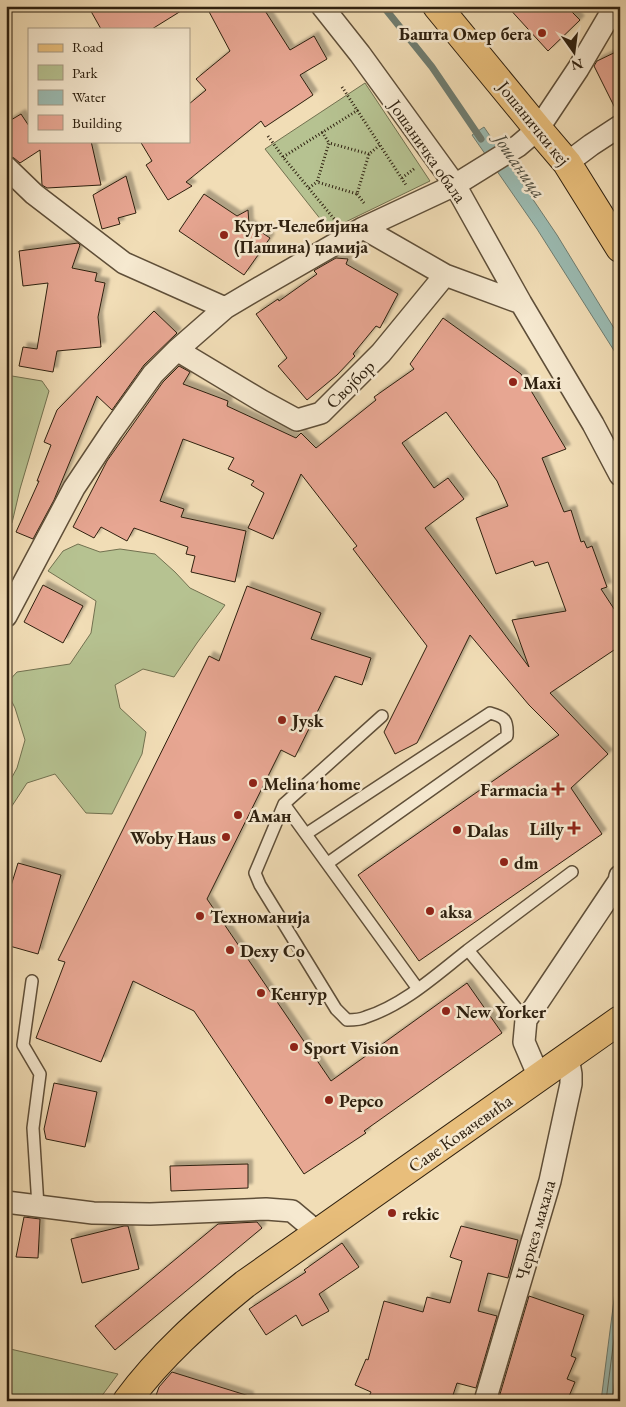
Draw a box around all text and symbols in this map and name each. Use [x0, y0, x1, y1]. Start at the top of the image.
place label: Башта Омер бега [399, 22, 532, 45]
marker: Башта Омер бега [536, 27, 548, 39]
legend [28, 28, 190, 142]
north arrow [548, 28, 598, 78]
text: Road [72, 37, 104, 56]
text: N [569, 55, 585, 75]
text: Park [72, 63, 99, 82]
street label: Јошанички кеј [492, 74, 575, 170]
text: Water [72, 87, 106, 106]
street label: Јошаничка обала [383, 93, 473, 208]
text: Building [72, 113, 122, 132]
water label: Јошаница [486, 125, 551, 203]
place label: Курт-Челебијина (Пашина) џамија [234, 214, 369, 258]
marker: Курт-Челебијина (Пашина) џамија [218, 229, 230, 241]
street label: Својбор [321, 355, 379, 413]
place label: Maxi [523, 371, 562, 394]
marker: Maxi [507, 376, 519, 388]
place label: Jysk [290, 709, 325, 732]
marker: Jysk [276, 714, 288, 726]
place label: Melina home [263, 772, 361, 795]
marker: Melina home [247, 777, 259, 789]
place label: Farmacia [480, 778, 548, 801]
marker: Farmacia [552, 783, 564, 795]
place label: Аман [247, 804, 292, 827]
marker: Аман [232, 809, 244, 821]
place label: Lilly [529, 817, 564, 840]
place label: Dalas [467, 819, 508, 842]
marker: Lilly [568, 822, 580, 834]
marker: Dalas [451, 824, 463, 836]
place label: Woby Haus [130, 826, 216, 849]
marker: Woby Haus [220, 831, 232, 843]
place label: dm [514, 851, 539, 874]
marker: dm [498, 856, 510, 868]
place label: aksa [440, 900, 472, 923]
place label: Техноманија [210, 905, 310, 928]
marker: aksa [424, 905, 436, 917]
marker: Техноманија [194, 910, 206, 922]
place label: Dexy Co [240, 939, 305, 962]
marker: Dexy Co [224, 944, 236, 956]
place label: Кенгур [271, 982, 327, 1005]
marker: Кенгур [255, 987, 267, 999]
place label: New Yorker [456, 1000, 547, 1023]
marker: New Yorker [440, 1005, 452, 1017]
place label: Sport Vision [304, 1036, 399, 1059]
marker: Sport Vision [288, 1041, 300, 1053]
street label: Саве Ковачевића [403, 1088, 517, 1177]
place label: Pepco [339, 1089, 383, 1112]
marker: Pepco [323, 1094, 335, 1106]
street label: Черкез махала [510, 1176, 561, 1283]
place label: rekic [402, 1202, 440, 1225]
marker: rekic [386, 1207, 398, 1219]

